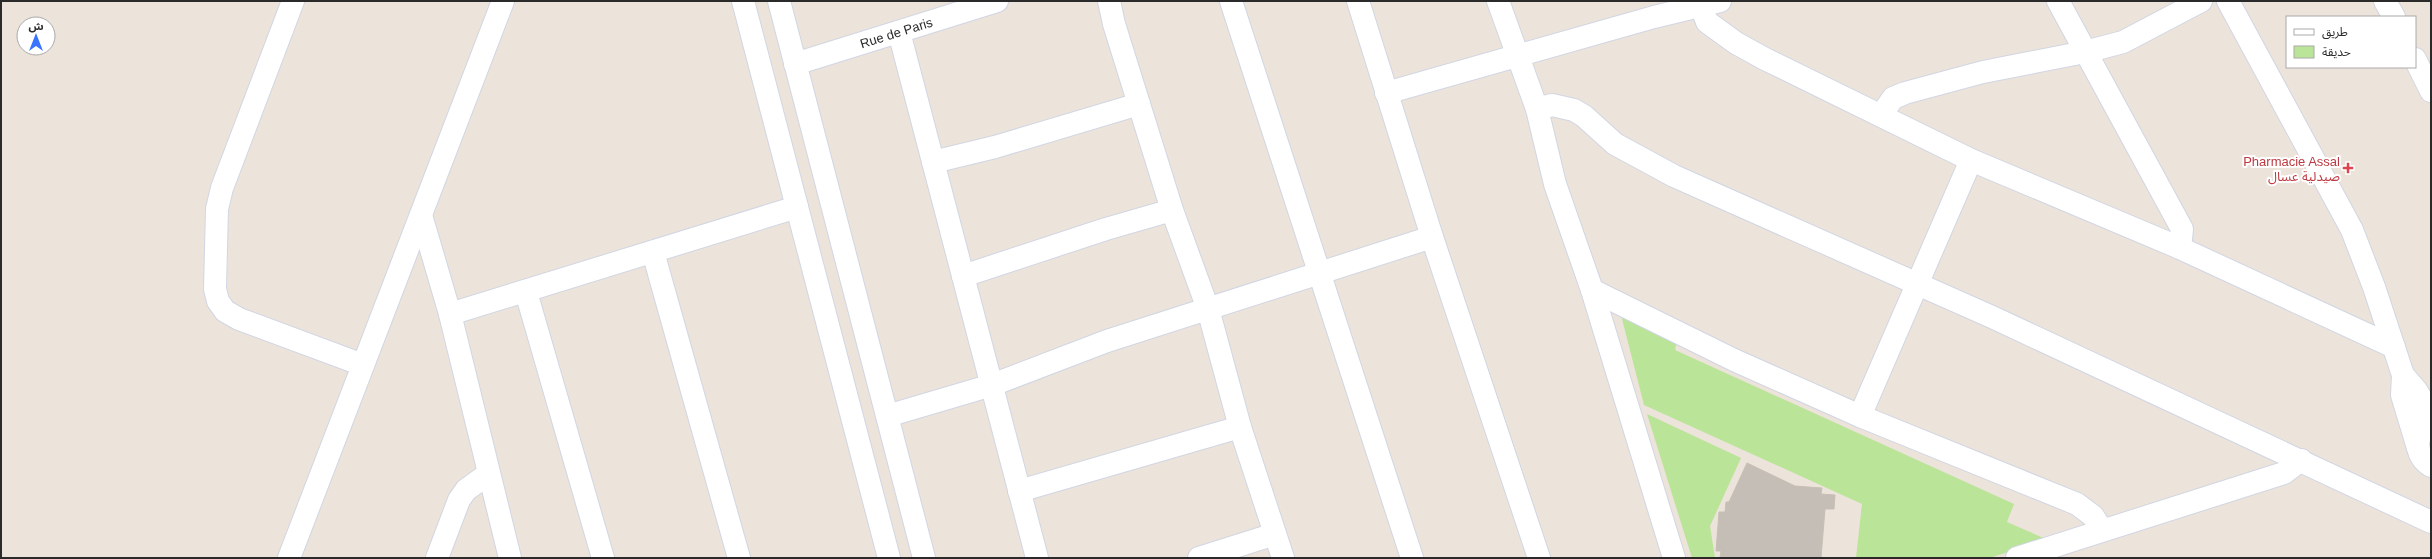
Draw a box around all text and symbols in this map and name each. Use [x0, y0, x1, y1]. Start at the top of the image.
street label: Rue de Paris [858, 14, 935, 51]
north arrow [16, 16, 56, 56]
legend [2286, 16, 2416, 68]
text: ش [28, 20, 44, 33]
text: طريق [2322, 25, 2348, 40]
text: حديقة [2322, 45, 2351, 59]
place label: Pharmacie Assal صيدلية عسال [2243, 154, 2340, 185]
marker: Pharmacie Assal صيدلية عسال [2343, 163, 2353, 173]

